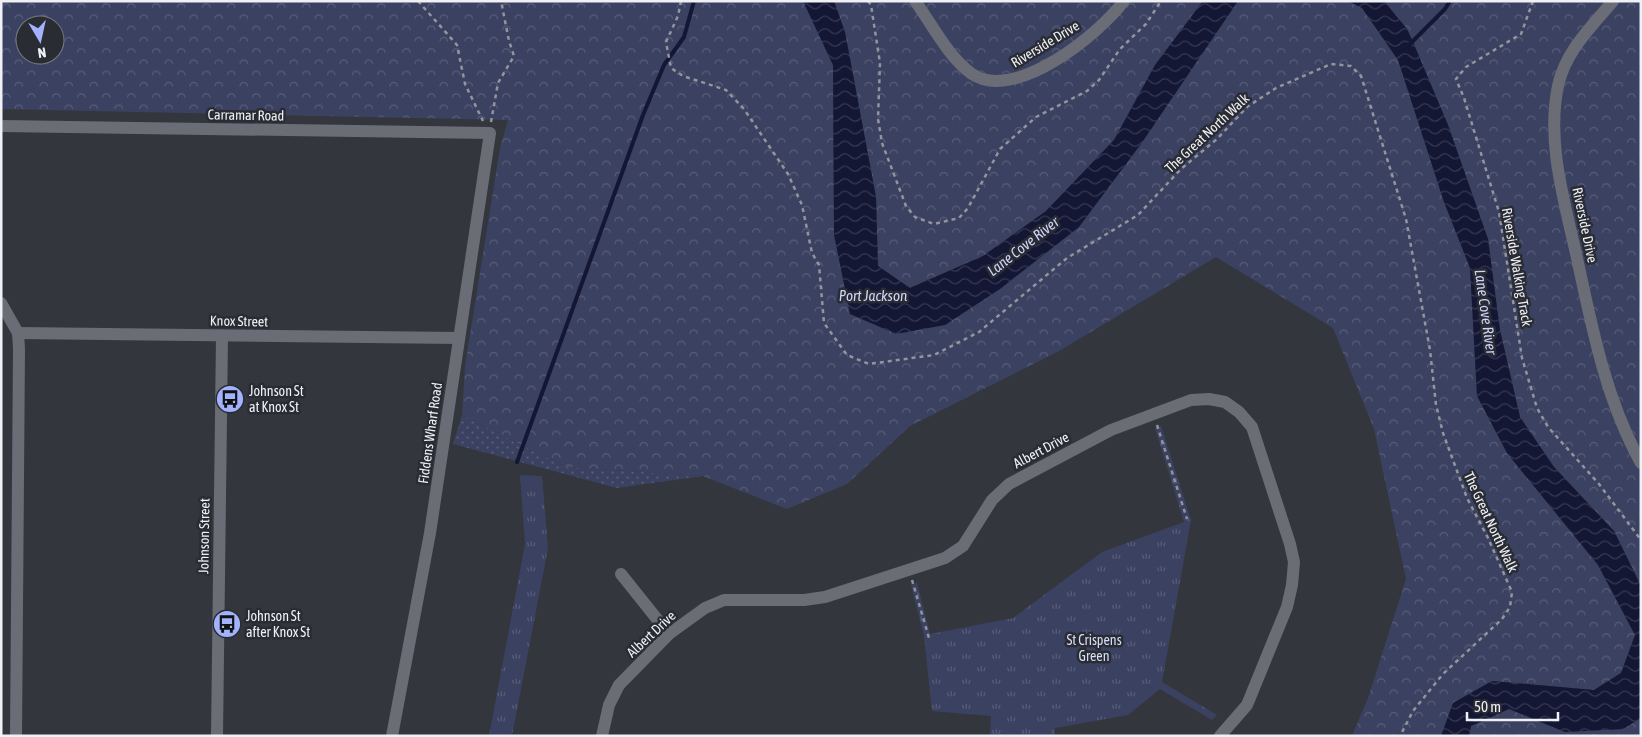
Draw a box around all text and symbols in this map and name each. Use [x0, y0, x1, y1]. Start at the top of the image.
north arrow [15, 15, 65, 65]
street label: Riverside Drive [1008, 17, 1082, 71]
text: N [37, 44, 47, 61]
street label: The Great North Walk [1162, 90, 1252, 176]
street label: Carramar Road [208, 106, 284, 124]
street label: Riverside Drive [1569, 186, 1601, 264]
street label: Riverside Walking Track [1499, 206, 1535, 328]
water label: Lane Cove River [984, 213, 1062, 279]
water label: Lane Cove River [1472, 268, 1500, 356]
water label: Port Jackson [839, 287, 907, 304]
street label: Knox Street [210, 312, 268, 330]
street label: Fiddens Wharf Road [415, 381, 445, 485]
place label: Johnson St at Knox St [249, 383, 304, 415]
bus stop icon: Johnson St at Knox St [215, 384, 245, 414]
street label: Albert Drive [1010, 429, 1072, 471]
street label: The Great North Walk [1461, 469, 1521, 575]
street label: Johnson Street [195, 498, 213, 574]
street label: Albert Drive [623, 607, 679, 661]
place label: Johnson St after Knox St [246, 608, 310, 640]
bus stop icon: Johnson St after Knox St [212, 609, 242, 639]
park label: St Crispens Green [1066, 632, 1122, 664]
scale bar [1467, 690, 1558, 722]
text: 50 m [1474, 698, 1501, 715]

